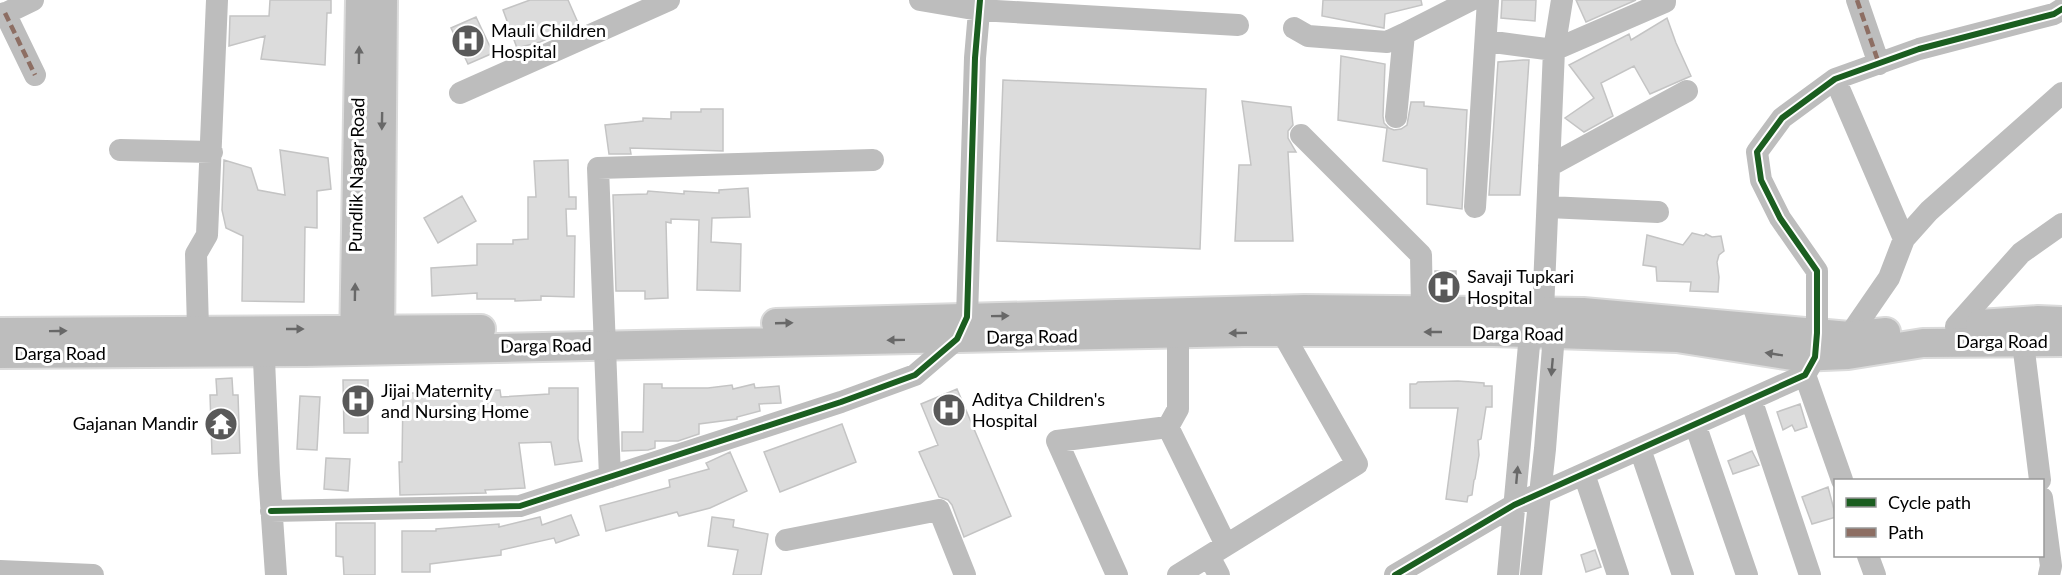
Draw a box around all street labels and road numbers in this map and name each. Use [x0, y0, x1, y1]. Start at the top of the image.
street label: Pundlik Nagar Road [344, 97, 368, 252]
street label: Darga Road [1472, 321, 1564, 345]
street label: Darga Road [986, 324, 1078, 348]
street label: Darga Road [1956, 330, 2048, 352]
street label: Darga Road [500, 333, 592, 357]
street label: Darga Road [14, 342, 106, 364]

